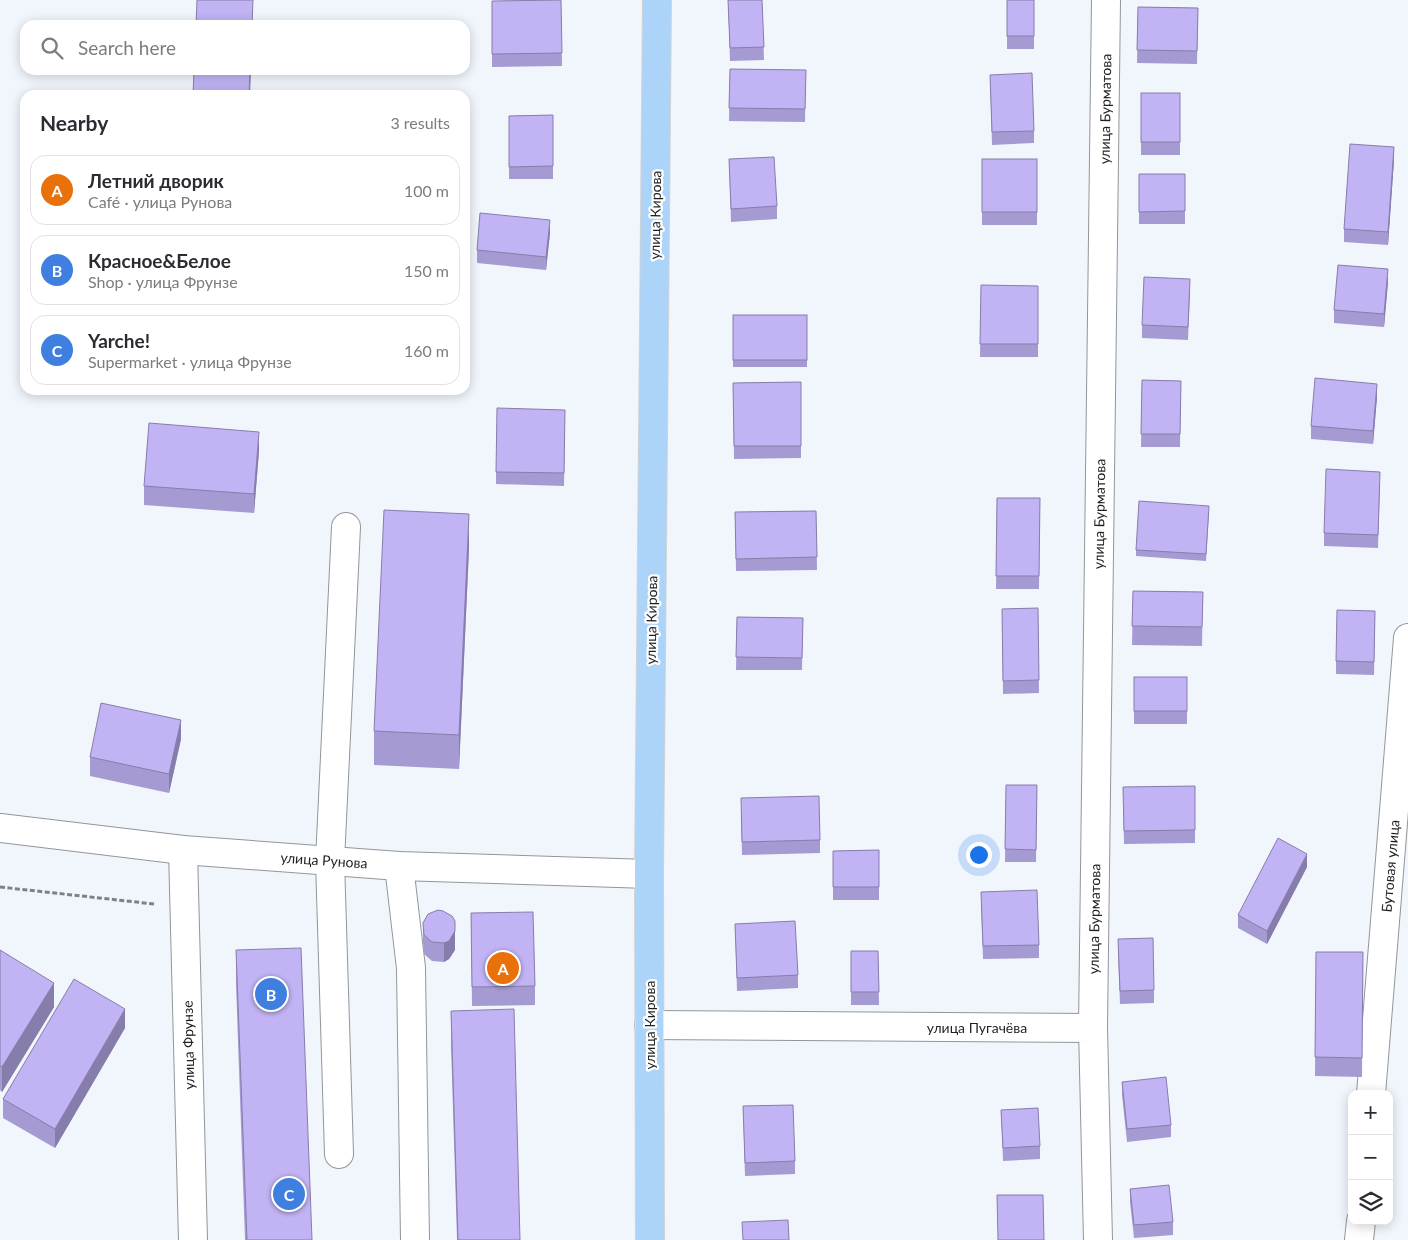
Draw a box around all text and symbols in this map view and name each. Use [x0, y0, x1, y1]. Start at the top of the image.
search box [20, 20, 470, 75]
icon: search [38, 34, 66, 62]
text: Search here [78, 36, 176, 59]
street label: улица Бурматова [1096, 54, 1114, 164]
text: Nearby [40, 110, 108, 135]
text: 3 results [390, 113, 450, 132]
text: Летний дворик [88, 169, 224, 192]
street label: улица Кирова [646, 170, 664, 260]
text: A [51, 181, 63, 200]
text: 100 m [404, 181, 449, 200]
text: Café · улица Рунова [88, 192, 232, 211]
text: Красное&Белое [88, 249, 231, 272]
text: B [52, 261, 62, 280]
text: 150 m [404, 261, 449, 280]
text: Shop · улица Фрунзе [88, 272, 238, 291]
text: Yarche! [88, 329, 150, 352]
text: C [52, 341, 62, 360]
text: 160 m [404, 341, 449, 360]
text: Supermarket · улица Фрунзе [88, 352, 292, 371]
street label: улица Бурматова [1090, 459, 1108, 569]
street label: улица Кирова [642, 575, 660, 665]
street label: Бутовая улица [1377, 819, 1403, 913]
your location [966, 842, 992, 868]
street label: улица Рунова [280, 848, 368, 872]
street label: улица Бурматова [1085, 864, 1103, 974]
pin: A [487, 949, 519, 987]
pin: B [255, 975, 287, 1013]
street label: улица Кирова [641, 981, 658, 1069]
street label: улица Фрунзе [179, 1000, 197, 1090]
street label: улица Пугачёва [927, 1019, 1027, 1036]
map controls [1348, 1090, 1393, 1225]
button: + [1348, 1090, 1393, 1135]
button: − [1348, 1135, 1393, 1180]
pin: C [273, 1175, 305, 1213]
button: layers [1348, 1180, 1393, 1225]

